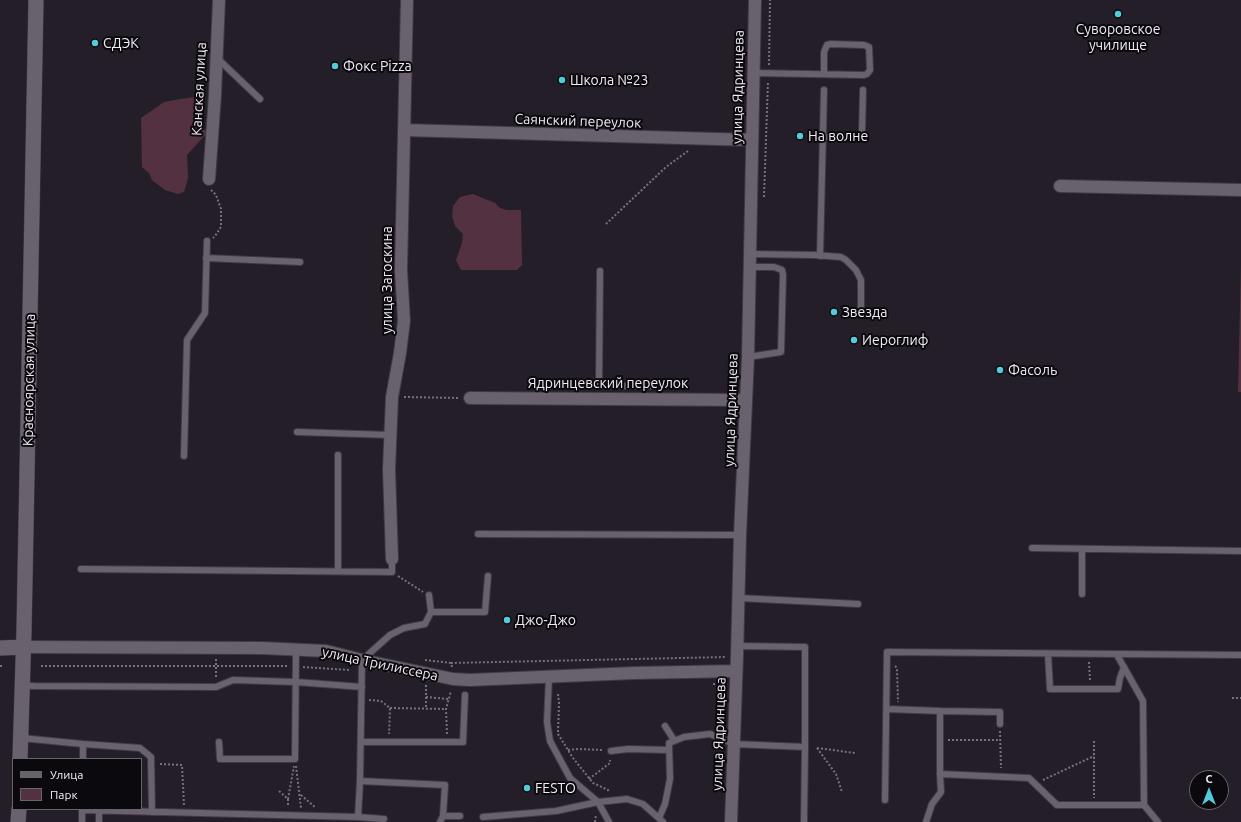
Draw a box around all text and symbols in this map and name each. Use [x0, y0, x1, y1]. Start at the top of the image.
marker: Суворовское училище [1113, 9, 1123, 19]
place label: Суворовское училище [1076, 21, 1160, 54]
street label: улица Ядринцева [729, 30, 747, 144]
place label: СДЭК [103, 35, 139, 51]
marker: СДЭК [90, 38, 100, 48]
street label: Канская улица [188, 42, 210, 136]
place label: Фокс Pizza [343, 58, 412, 74]
marker: Фокс Pizza [330, 61, 340, 71]
place label: Школа №23 [570, 72, 649, 88]
marker: Школа №23 [557, 75, 567, 85]
street label: Саянский переулок [514, 110, 642, 132]
place label: На волне [808, 128, 868, 144]
marker: На волне [795, 131, 805, 141]
street label: улица Загоскина [379, 226, 395, 334]
place label: Звезда [842, 304, 887, 320]
marker: Звезда [829, 307, 839, 317]
street label: Красноярская улица [19, 314, 39, 446]
place label: Иероглиф [862, 332, 928, 348]
marker: Иероглиф [849, 335, 859, 345]
street label: улица Ядринцева [721, 353, 741, 467]
place label: Фасоль [1008, 362, 1057, 378]
marker: Фасоль [995, 365, 1005, 375]
street label: Ядринцевский переулок [528, 375, 688, 391]
place label: Джо-Джо [515, 612, 576, 628]
marker: Джо-Джо [502, 615, 512, 625]
street label: улица Трилиссера [321, 644, 439, 684]
street label: улица Ядринцева [709, 677, 729, 791]
legend [12, 758, 142, 810]
text: Улица [50, 768, 83, 781]
north arrow [1189, 770, 1229, 810]
text: С [1205, 773, 1213, 785]
place label: FESTO [535, 780, 576, 796]
marker: FESTO [522, 783, 532, 793]
text: Парк [50, 788, 78, 801]

